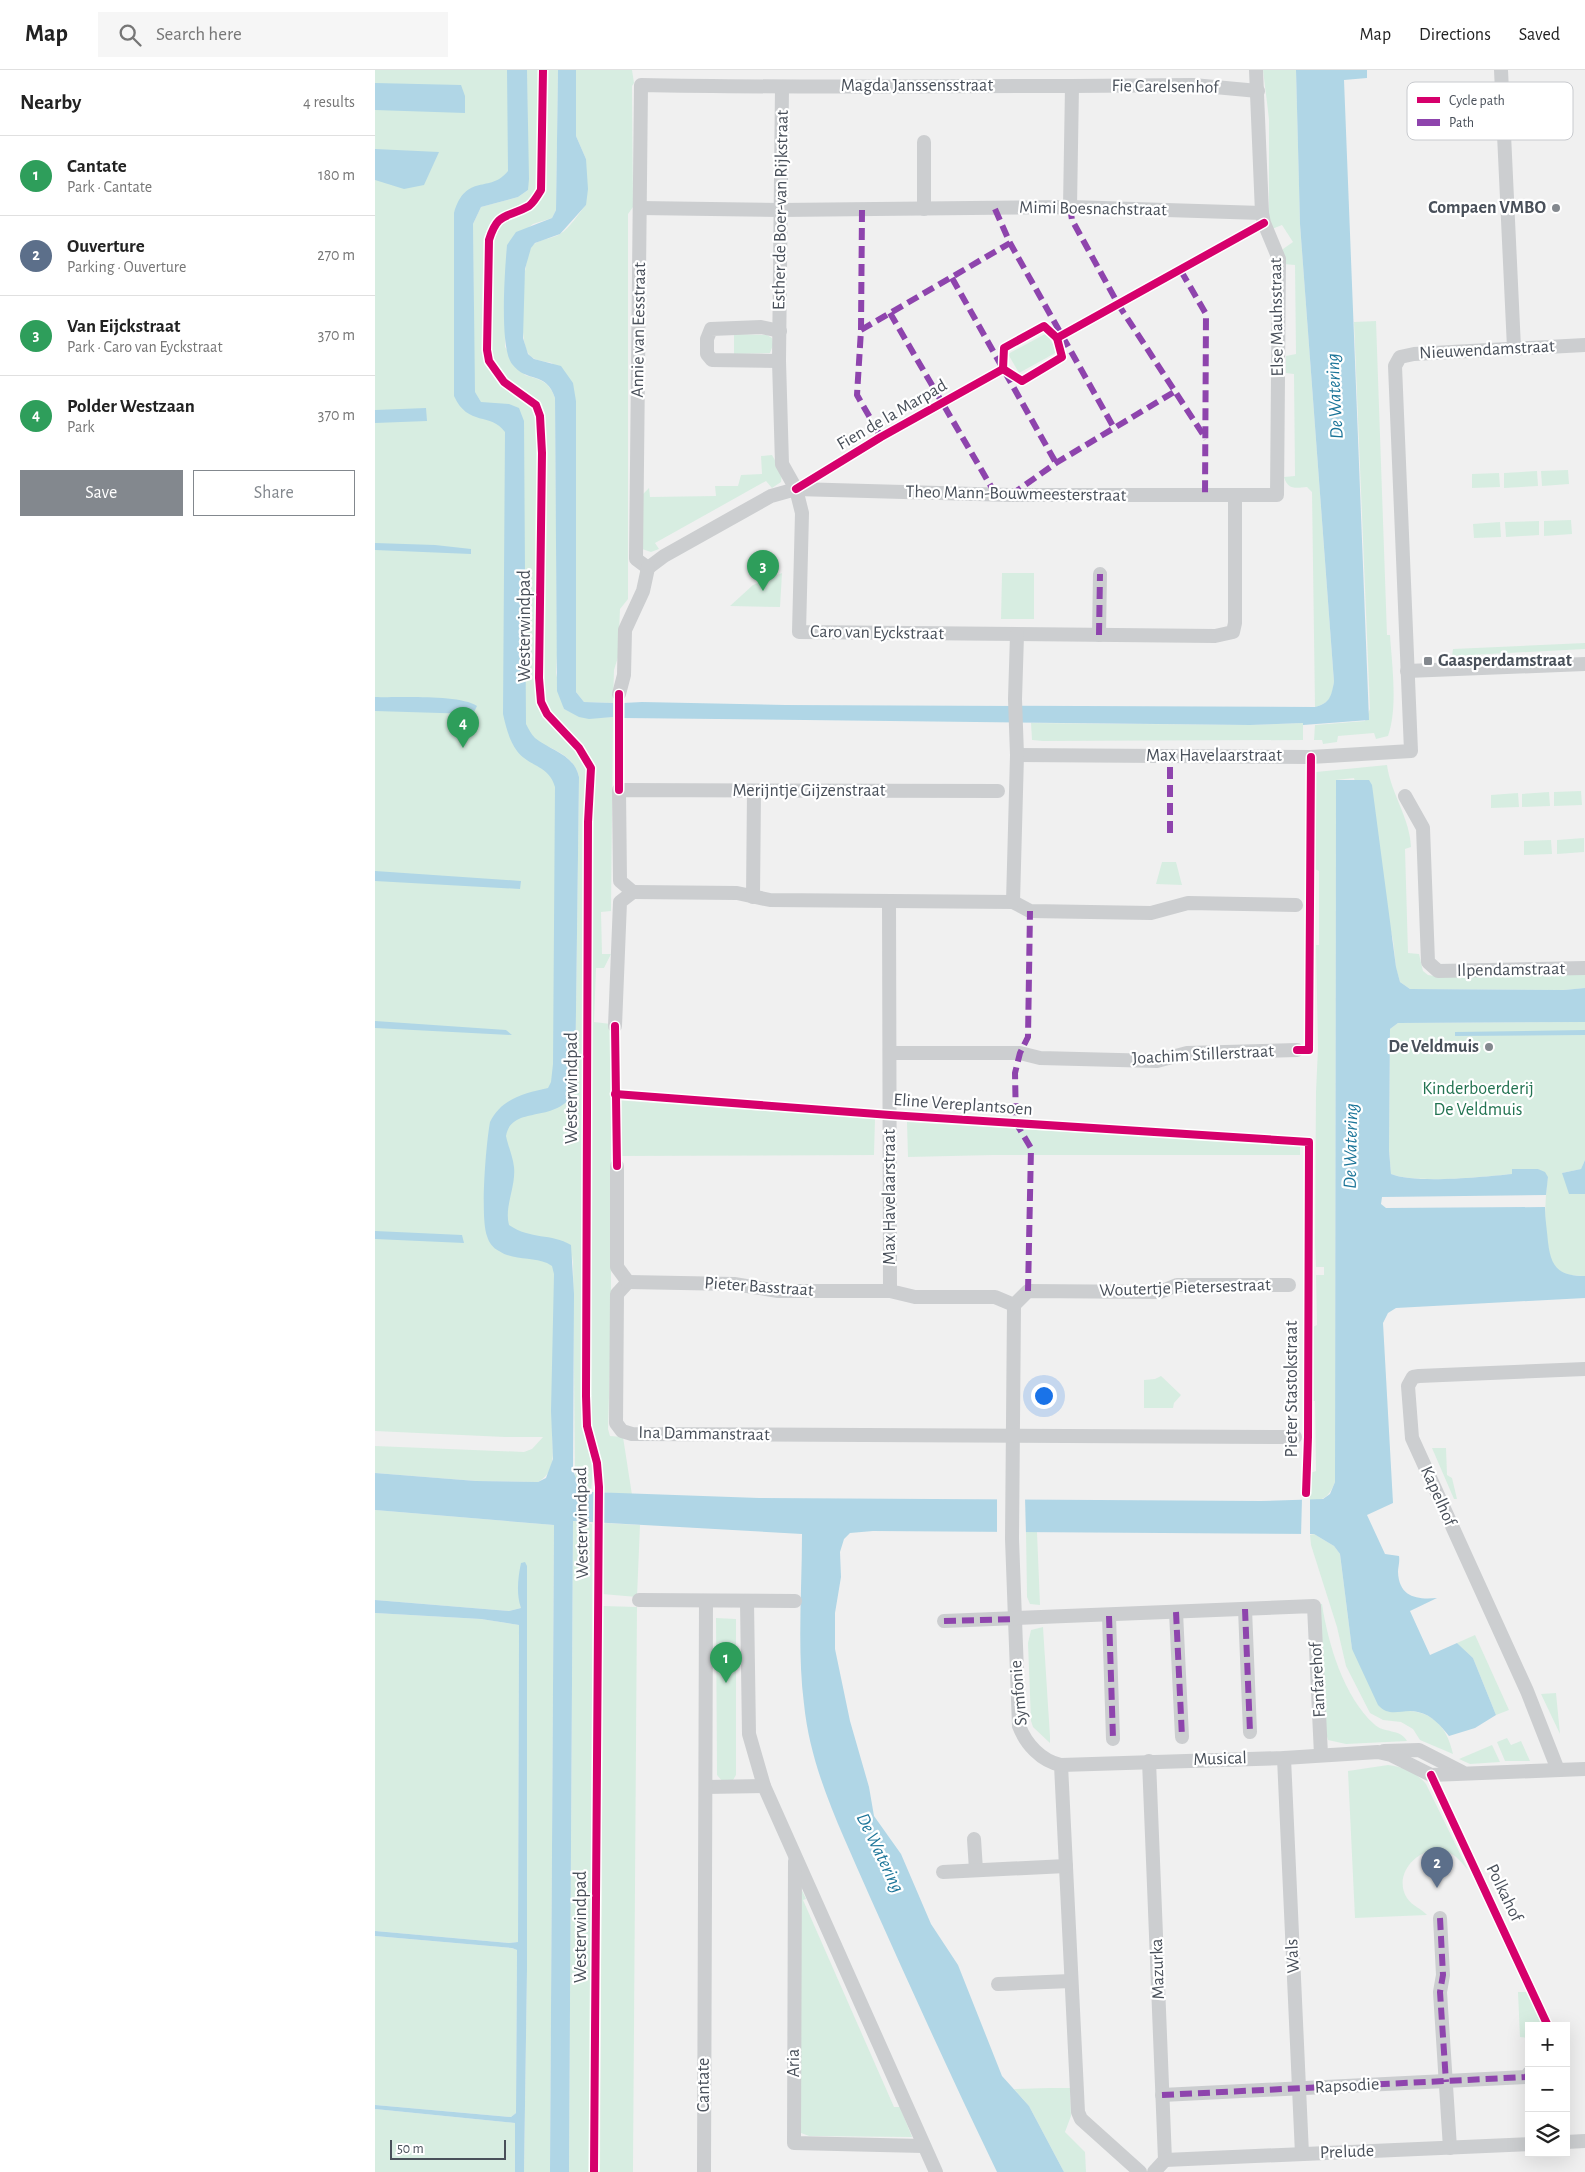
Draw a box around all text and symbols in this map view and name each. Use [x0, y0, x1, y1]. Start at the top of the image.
search box [98, 12, 448, 57]
icon: search [116, 21, 144, 49]
text: Map [25, 22, 68, 46]
text: Search here [156, 25, 242, 44]
text: Map [1360, 26, 1391, 44]
text: Directions [1419, 26, 1491, 44]
text: Saved [1519, 26, 1560, 44]
street label: Magda Janssensstraat [841, 77, 993, 95]
street label: Fie Carelsenhof [1111, 77, 1220, 97]
legend [1407, 82, 1573, 140]
text: Nearby [20, 92, 81, 113]
text: 4 results [303, 94, 355, 110]
text: Cycle path [1449, 94, 1505, 108]
street label: Esther de Boer-van Rijkstraat [770, 109, 792, 310]
text: Path [1449, 116, 1474, 130]
text: Cantate [67, 157, 127, 176]
text: 1 [33, 167, 39, 183]
text: 180 m [318, 167, 355, 183]
text: Park · Cantate [67, 179, 152, 195]
street label: Mimi Boesnachstraat [1019, 199, 1167, 219]
place label: Compaen VMBO [1428, 199, 1546, 217]
marker: Compaen VMBO [1550, 202, 1562, 214]
text: Ouverture [67, 237, 145, 256]
text: 2 [32, 247, 40, 263]
text: 270 m [317, 247, 355, 263]
street label: Else Mauhsstraat [1267, 257, 1287, 377]
text: Parking · Ouverture [67, 259, 186, 275]
street label: Annie van Eesstraat [629, 262, 649, 398]
text: Van Eijckstraat [67, 317, 181, 336]
text: 3 [33, 327, 39, 343]
text: 370 m [318, 327, 355, 343]
street label: Nieuwendamstraat [1419, 337, 1555, 363]
text: Park · Caro van Eyckstraat [67, 339, 223, 355]
water label: De Watering [1323, 353, 1347, 439]
street label: Fien de la Marpad [834, 376, 950, 454]
text: Polder Westzaan [67, 397, 195, 416]
text: 4 [32, 407, 40, 423]
text: 370 m [318, 407, 355, 423]
text: Park [67, 419, 95, 435]
button: Save [20, 470, 183, 516]
button: Share [193, 470, 355, 516]
street label: Theo Mann-Bouwmeesterstraat [906, 483, 1127, 505]
pin: 3 [747, 550, 779, 591]
street label: Westerwindpad [516, 570, 534, 682]
street label: Caro van Eyckstraat [810, 623, 944, 643]
place label: Gaasperdamstraat [1438, 652, 1572, 670]
marker: Gaasperdamstraat [1422, 655, 1434, 667]
pin: 4 [447, 707, 479, 748]
street label: Max Havelaarstraat [1146, 747, 1282, 765]
street label: Merijntje Gijzenstraat [732, 782, 886, 800]
street label: Ilpendamstraat [1457, 960, 1566, 980]
street label: Westerwindpad [563, 1032, 581, 1144]
place label: De Veldmuis [1388, 1038, 1479, 1056]
marker: De Veldmuis [1483, 1041, 1495, 1053]
street label: Joachim Stillerstraat [1131, 1042, 1275, 1068]
park label: Kinderboerderij De Veldmuis [1422, 1080, 1534, 1119]
street label: Eline Vereplantsoen [893, 1091, 1033, 1119]
water label: De Watering [1341, 1103, 1361, 1189]
street label: Max Havelaarstraat [881, 1129, 899, 1265]
street label: Pieter Basstraat [704, 1274, 815, 1300]
street label: Woutertje Pietersestraat [1099, 1276, 1271, 1300]
street label: Pieter Stastokstraat [1283, 1320, 1301, 1457]
your location [1031, 1383, 1057, 1409]
street label: Ina Dammanstraat [638, 1424, 770, 1444]
street label: Kapelhof [1417, 1463, 1460, 1530]
street label: Westerwindpad [572, 1467, 592, 1579]
street label: Fanfarehof [1307, 1640, 1329, 1718]
pin: 1 [710, 1642, 742, 1683]
street label: Symfonie [1007, 1659, 1031, 1727]
street label: Musical [1193, 1749, 1247, 1769]
water label: De Watering [853, 1810, 907, 1896]
pin: 2 [1421, 1847, 1453, 1888]
street label: Polkahof [1482, 1861, 1526, 1926]
street label: Westerwindpad [572, 1871, 590, 1983]
street label: Mazurka [1148, 1938, 1168, 2000]
street label: Wals [1283, 1938, 1303, 1974]
map controls [1525, 2022, 1570, 2157]
button: + [1525, 2022, 1570, 2067]
street label: Aria [785, 2049, 803, 2077]
street label: Cantate [695, 2058, 713, 2112]
button: − [1525, 2067, 1570, 2112]
street label: Rapsodie [1314, 2075, 1380, 2097]
button: layers [1525, 2112, 1570, 2157]
scale bar [390, 2137, 506, 2160]
text: 50 m [397, 2142, 424, 2156]
street label: Prelude [1319, 2142, 1375, 2162]

